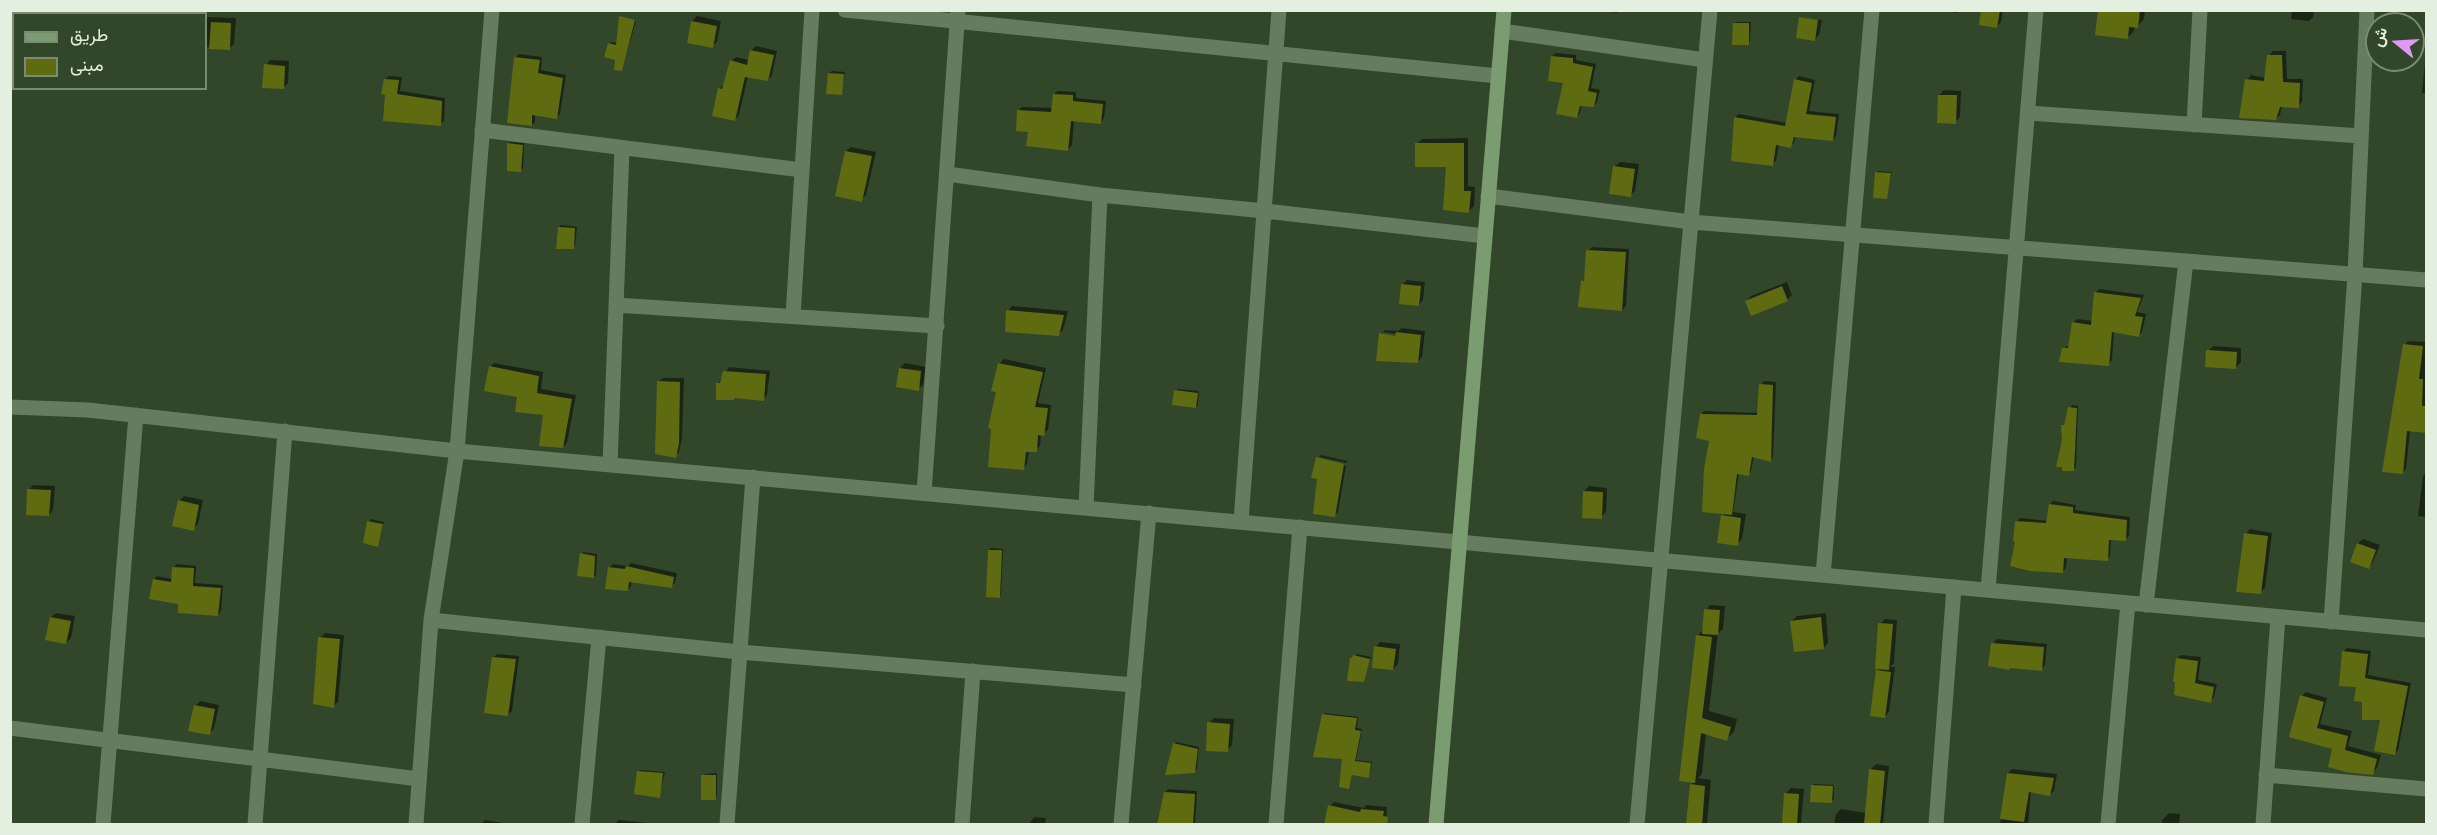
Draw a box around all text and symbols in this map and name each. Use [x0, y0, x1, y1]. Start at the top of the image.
legend [12, 12, 207, 90]
north arrow [2365, 12, 2425, 72]
text: طريق [70, 24, 108, 46]
text: ش [2367, 25, 2391, 49]
text: مبنى [70, 54, 104, 76]

